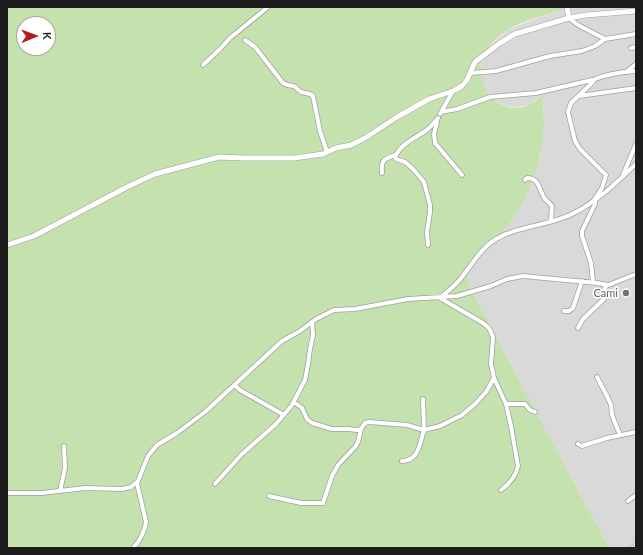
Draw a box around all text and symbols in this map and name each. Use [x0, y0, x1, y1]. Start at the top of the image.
north arrow [16, 16, 56, 56]
text: K [41, 32, 54, 40]
place label: Cami [593, 286, 618, 300]
marker: Cami [621, 288, 631, 298]

